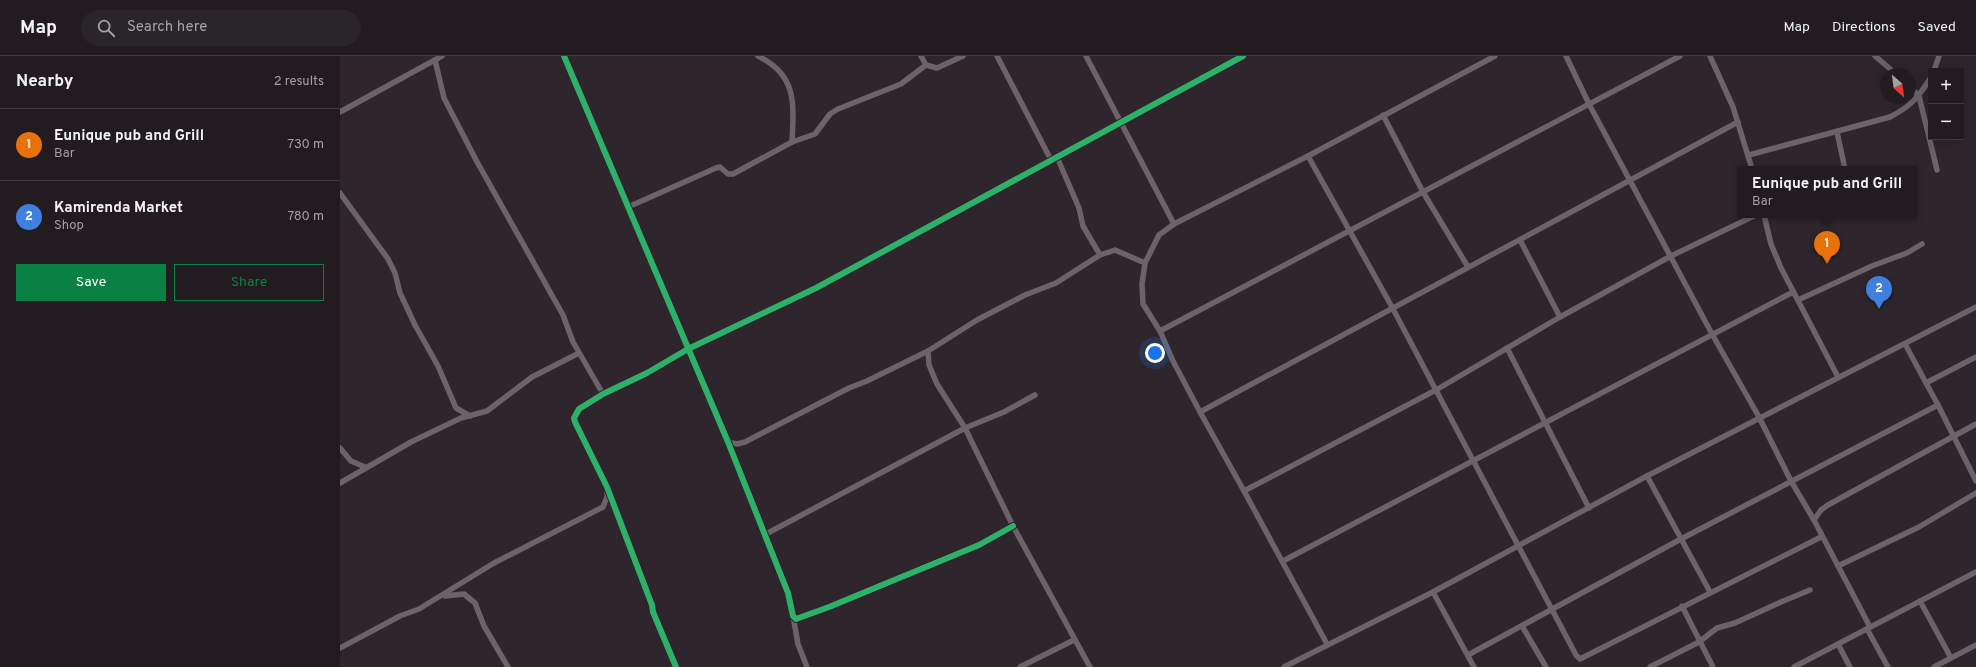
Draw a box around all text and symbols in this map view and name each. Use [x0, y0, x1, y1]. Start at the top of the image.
search box [81, 10, 361, 46]
text: Map [20, 16, 57, 40]
icon: search [95, 17, 117, 39]
text: Search here [127, 18, 207, 37]
text: Map [1784, 19, 1810, 36]
text: Directions [1832, 19, 1896, 36]
text: Saved [1918, 19, 1956, 36]
north arrow [1880, 68, 1916, 104]
map controls [1928, 68, 1964, 140]
button: + [1928, 68, 1964, 104]
text: Nearby [16, 71, 73, 93]
text: 2 results [274, 74, 324, 90]
button: − [1928, 104, 1964, 140]
text: Eunique pub and Grill [54, 127, 204, 146]
text: 1 [26, 137, 32, 153]
text: 730 m [287, 137, 324, 153]
text: Bar [54, 146, 75, 162]
popup [1737, 166, 1917, 218]
text: Eunique pub and Grill [1752, 175, 1902, 194]
text: Bar [1752, 194, 1773, 210]
text: Kamirenda Market [54, 199, 183, 218]
text: 2 [25, 209, 33, 225]
text: 780 m [287, 209, 324, 225]
text: Shop [54, 218, 84, 234]
pin: 1 [1814, 231, 1840, 264]
button: Save [16, 264, 166, 301]
button: Share [174, 264, 324, 301]
pin: 2 [1866, 276, 1892, 309]
your location [1145, 343, 1165, 363]

